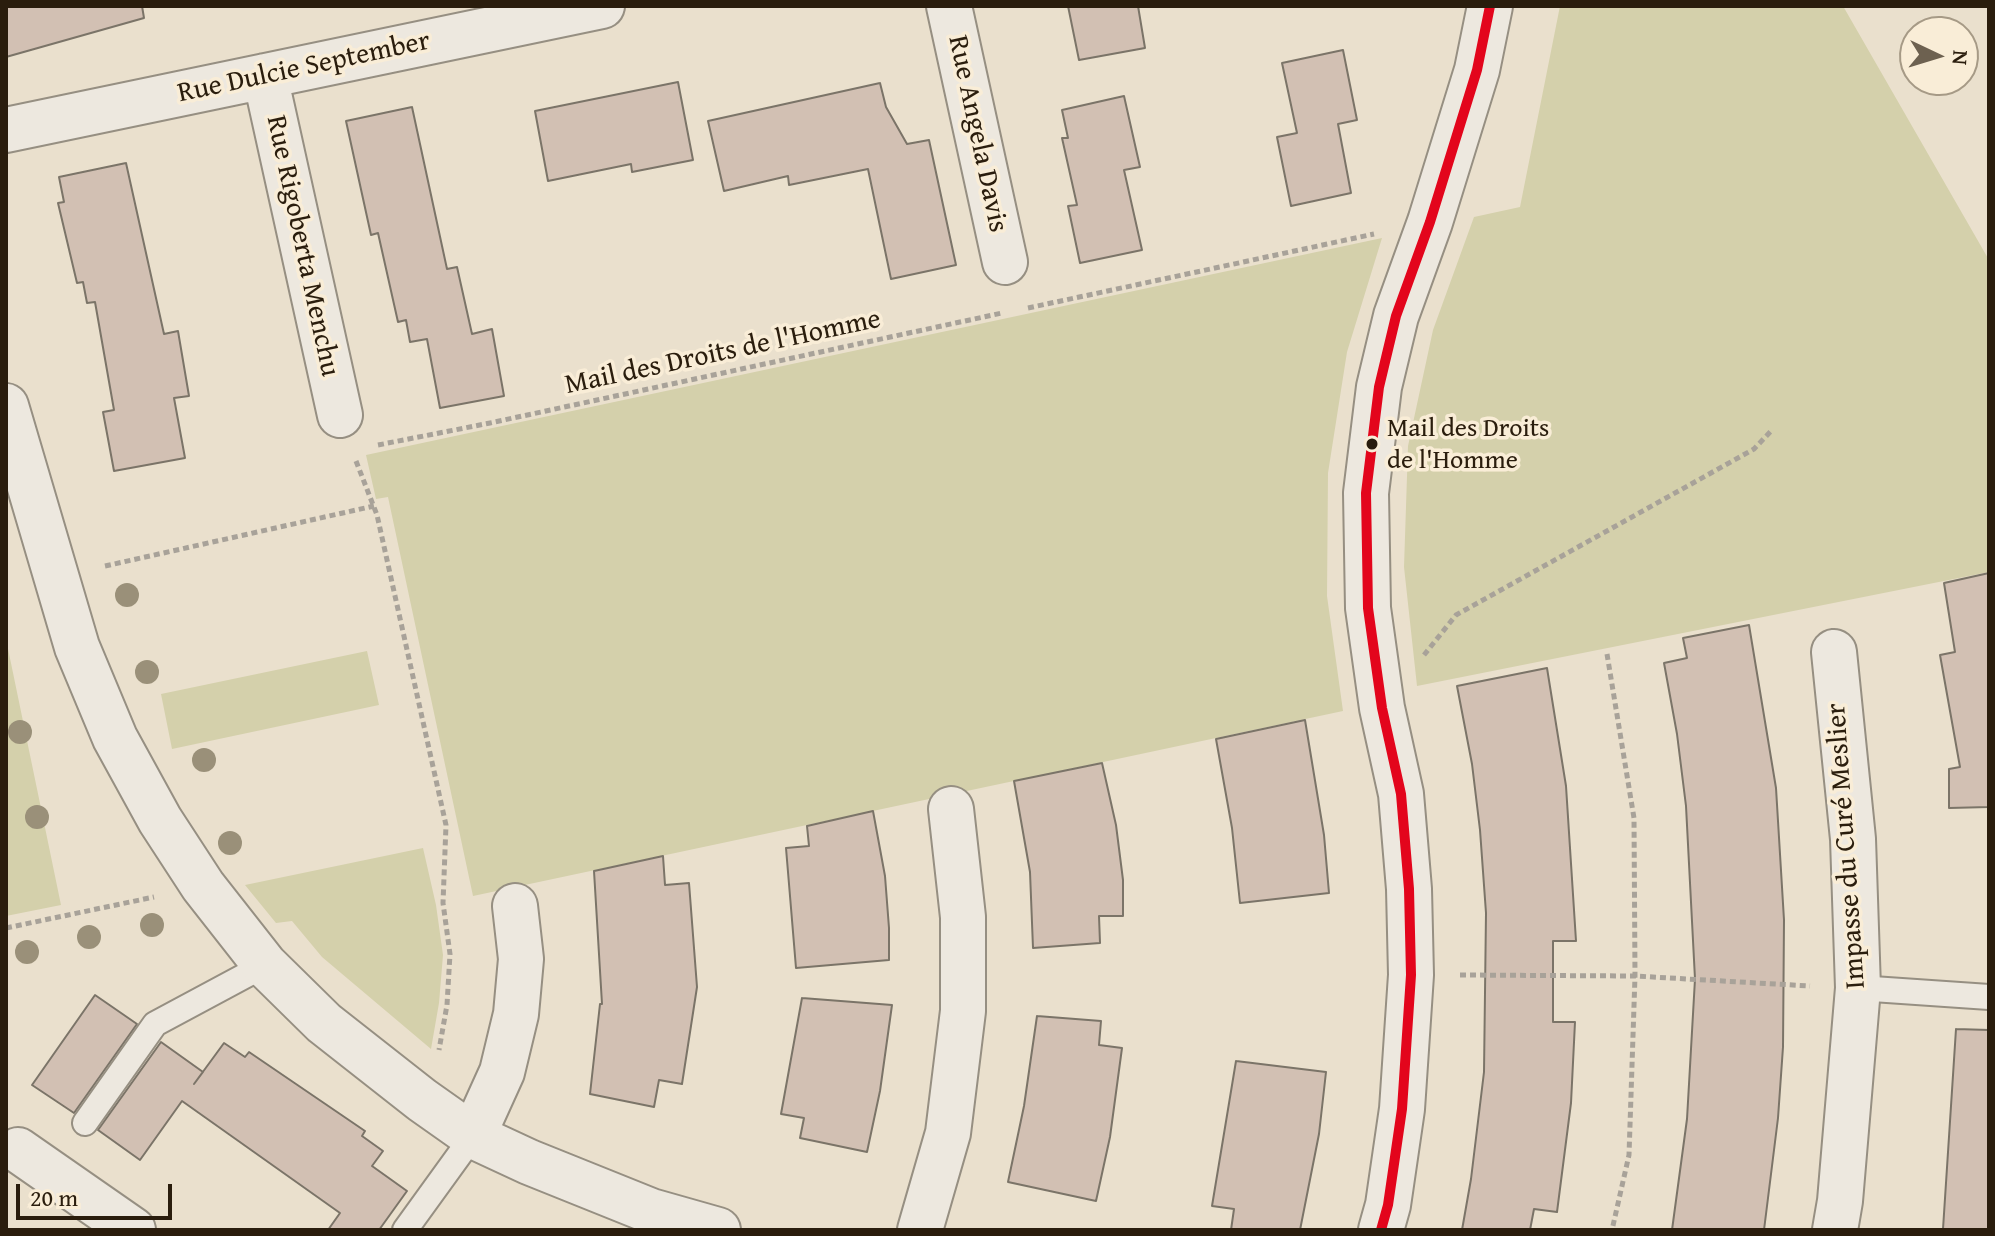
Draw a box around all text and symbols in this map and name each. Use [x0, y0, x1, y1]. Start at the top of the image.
north arrow [1899, 16, 1979, 96]
street label: Rue Dulcie September [175, 25, 433, 111]
street label: Rue Angela Davis [940, 33, 1014, 235]
text: N [1944, 49, 1977, 66]
street label: Rue Rigoberta Menchu [258, 112, 346, 380]
street label: Mail des Droits de l'Homme [562, 303, 884, 403]
place label: Mail des Droits de l'Homme [1387, 413, 1549, 474]
marker: Mail des Droits de l'Homme [1364, 436, 1380, 452]
street label: Impasse du Curé Meslier [1820, 702, 1874, 990]
scale bar [20, 1168, 176, 1218]
text: 20 m [30, 1180, 78, 1215]

